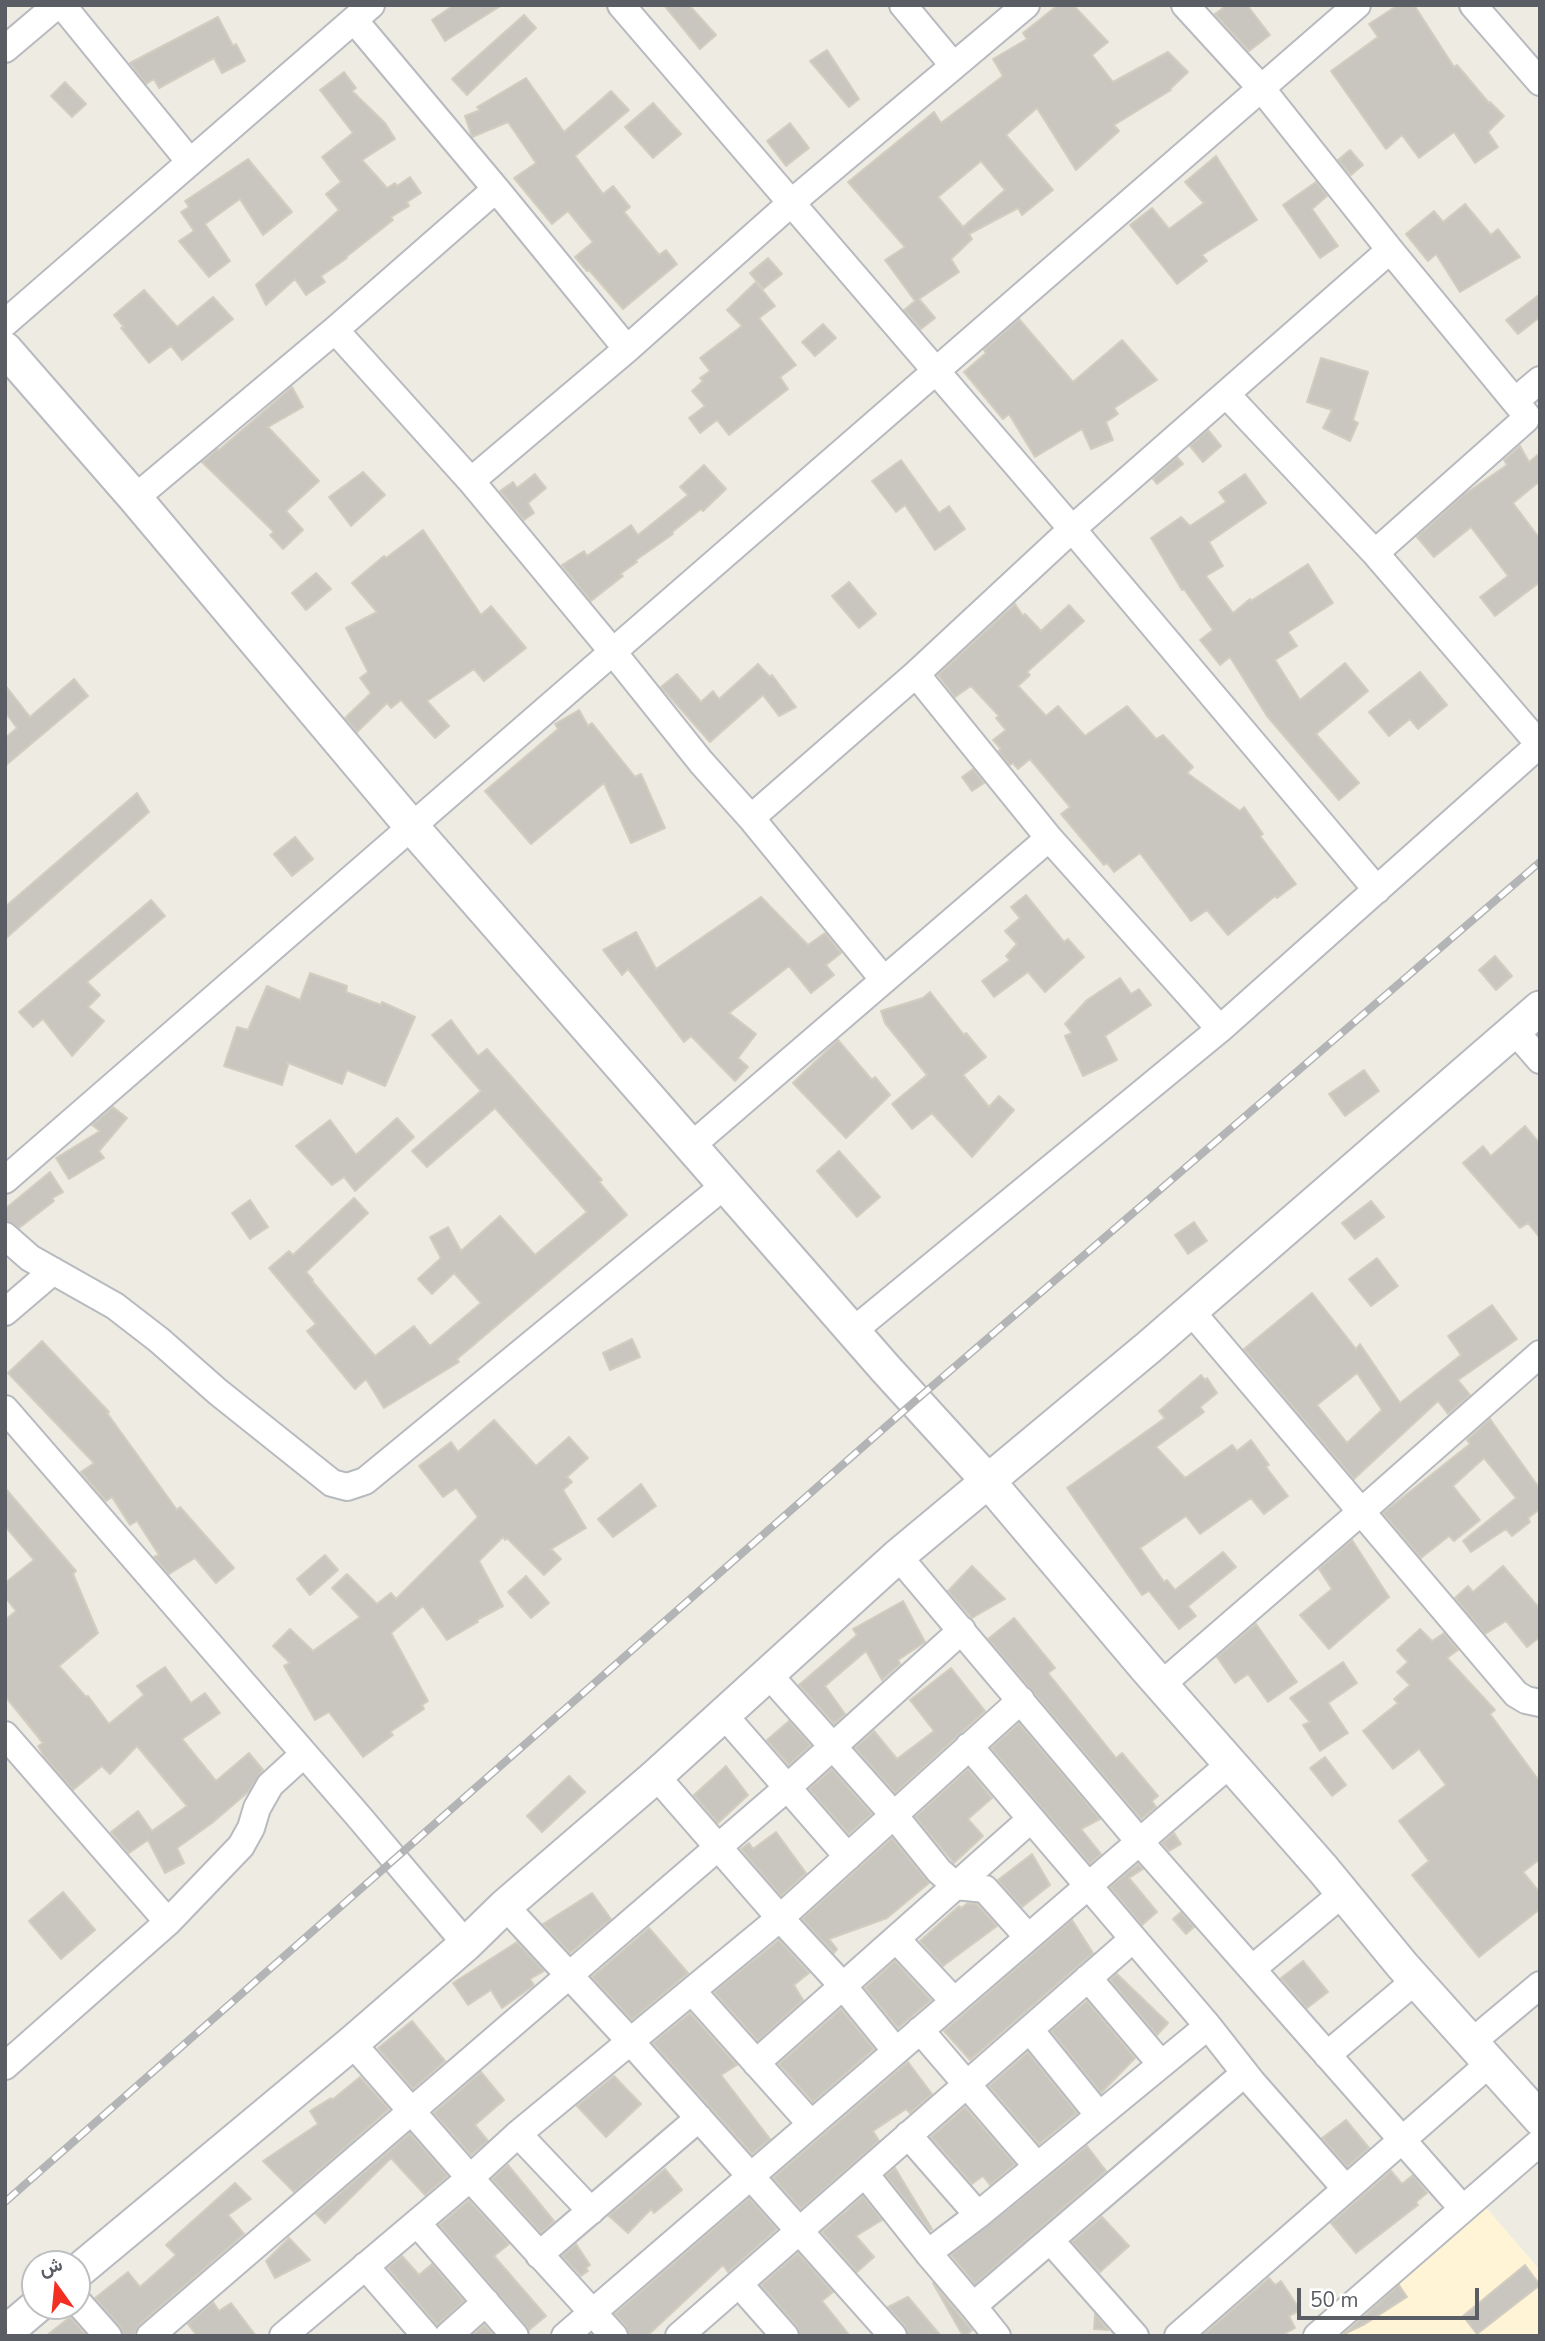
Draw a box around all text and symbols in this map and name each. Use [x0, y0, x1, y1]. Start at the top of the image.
north arrow [21, 2250, 91, 2320]
text: ش [37, 2251, 65, 2282]
scale bar [1300, 2274, 1482, 2318]
text: 50 m [1310, 2286, 1359, 2314]

